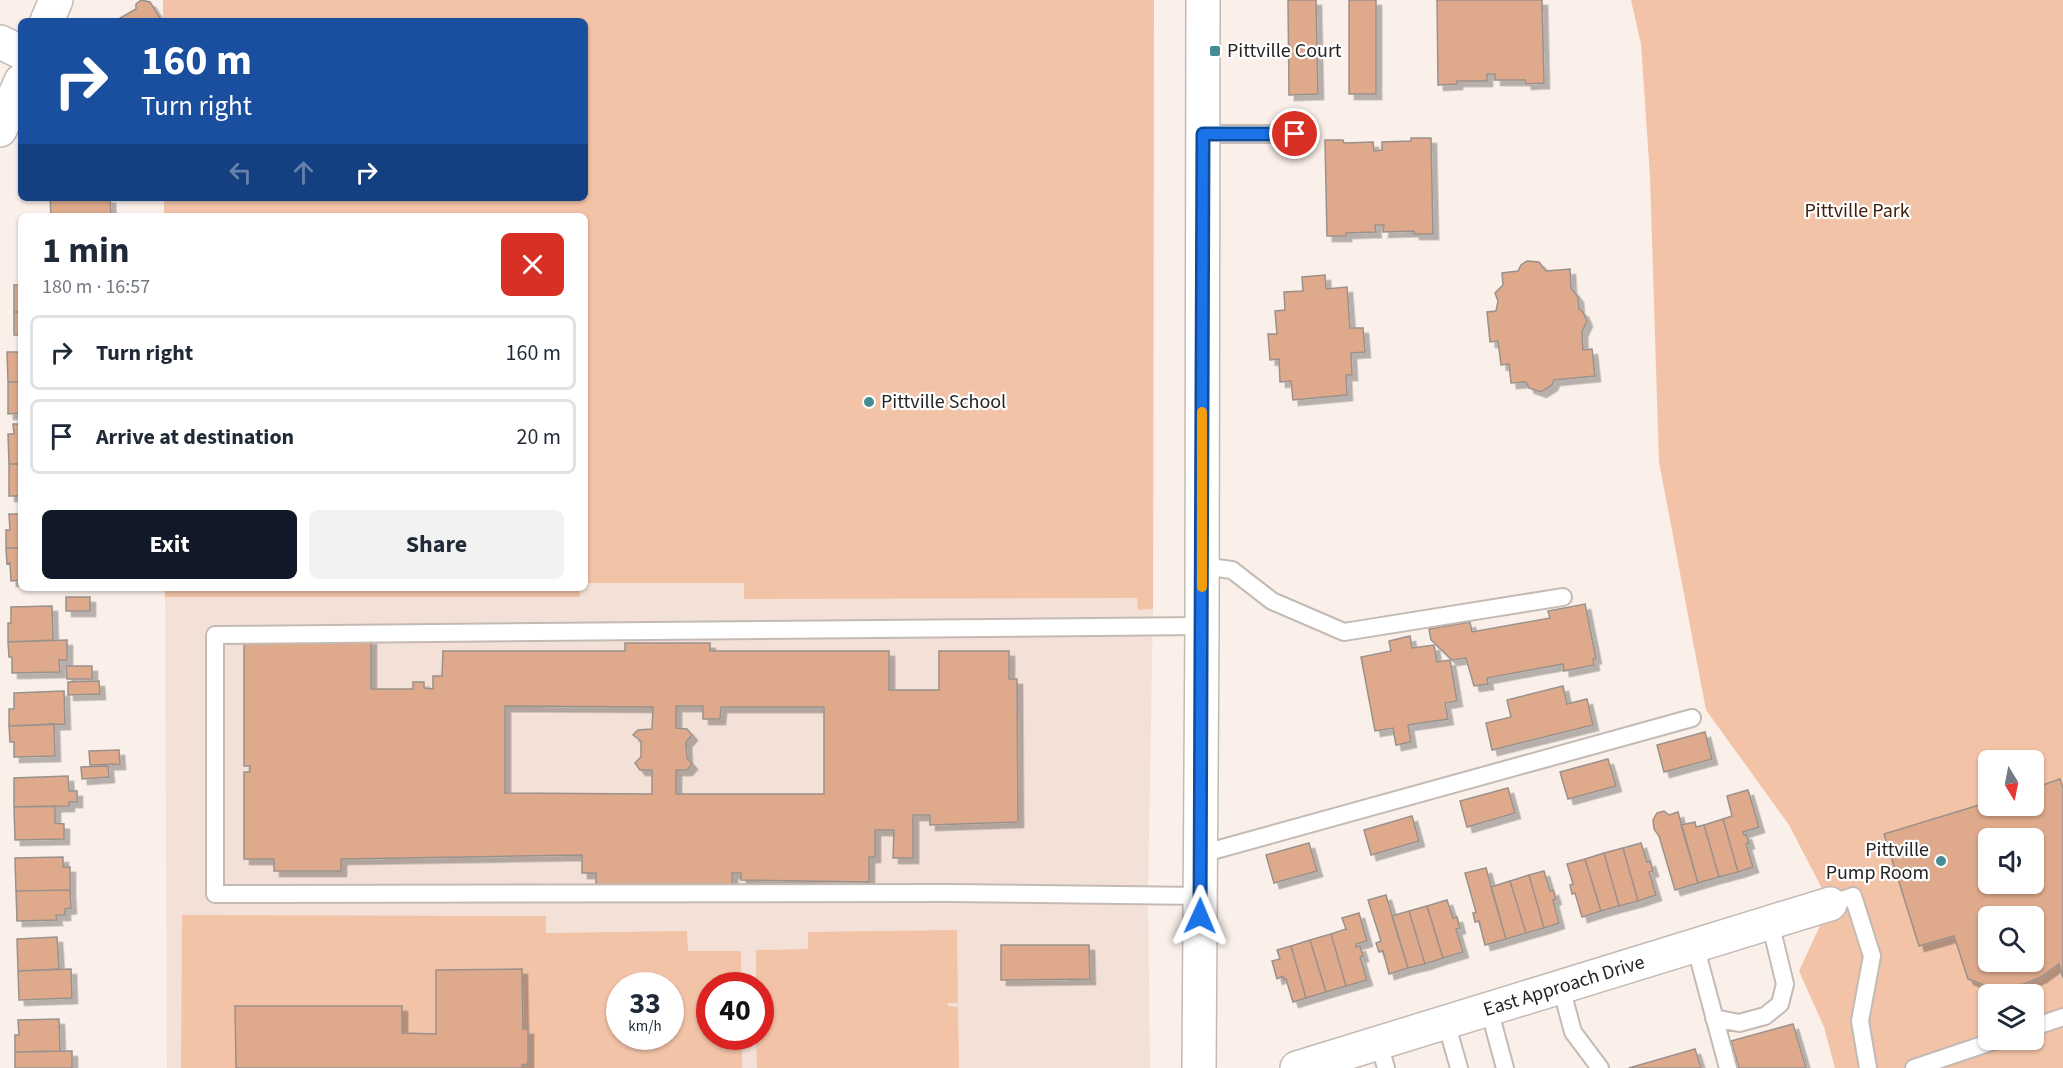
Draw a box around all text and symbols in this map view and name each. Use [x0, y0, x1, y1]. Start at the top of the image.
text: 160 m [141, 31, 252, 91]
place label: Pittville Court [1227, 37, 1342, 65]
icon: right [42, 42, 120, 120]
marker: Pittville Court [1208, 44, 1222, 58]
text: Turn right [141, 87, 252, 126]
pin [1269, 108, 1320, 159]
icon: arrive [1278, 117, 1311, 150]
icon: left [224, 156, 257, 189]
icon: ahead [287, 156, 320, 189]
icon: right [350, 156, 383, 189]
park label: Pittville Park [1804, 197, 1910, 225]
text: 1 min [42, 225, 130, 276]
button: close [501, 233, 564, 296]
text: 180 m · 16:57 [42, 273, 150, 301]
icon: right [45, 336, 78, 369]
text: Turn right [96, 337, 193, 369]
text: 160 m [506, 337, 561, 369]
place label: Pittville School [881, 388, 1006, 416]
marker: Pittville School [862, 395, 876, 409]
icon: arrive [45, 420, 78, 453]
text: Arrive at destination [96, 421, 294, 453]
text: 20 m [516, 421, 561, 453]
button: Exit [42, 510, 297, 579]
button: Share [309, 510, 564, 579]
north arrow [1978, 750, 2044, 816]
map controls [1978, 750, 2044, 1050]
button: sound [1978, 828, 2044, 894]
place label: Pittville Pump Room [1826, 836, 1929, 887]
marker: Pittville Pump Room [1934, 854, 1948, 868]
position arrow [1168, 884, 1232, 948]
button: search [1978, 906, 2044, 972]
street label: East Approach Drive [1480, 948, 1648, 1024]
speed limit sign: 40 [696, 972, 774, 1050]
text: 33 [629, 982, 661, 1025]
button: layers [1978, 984, 2044, 1050]
text: km/h [628, 1016, 662, 1037]

